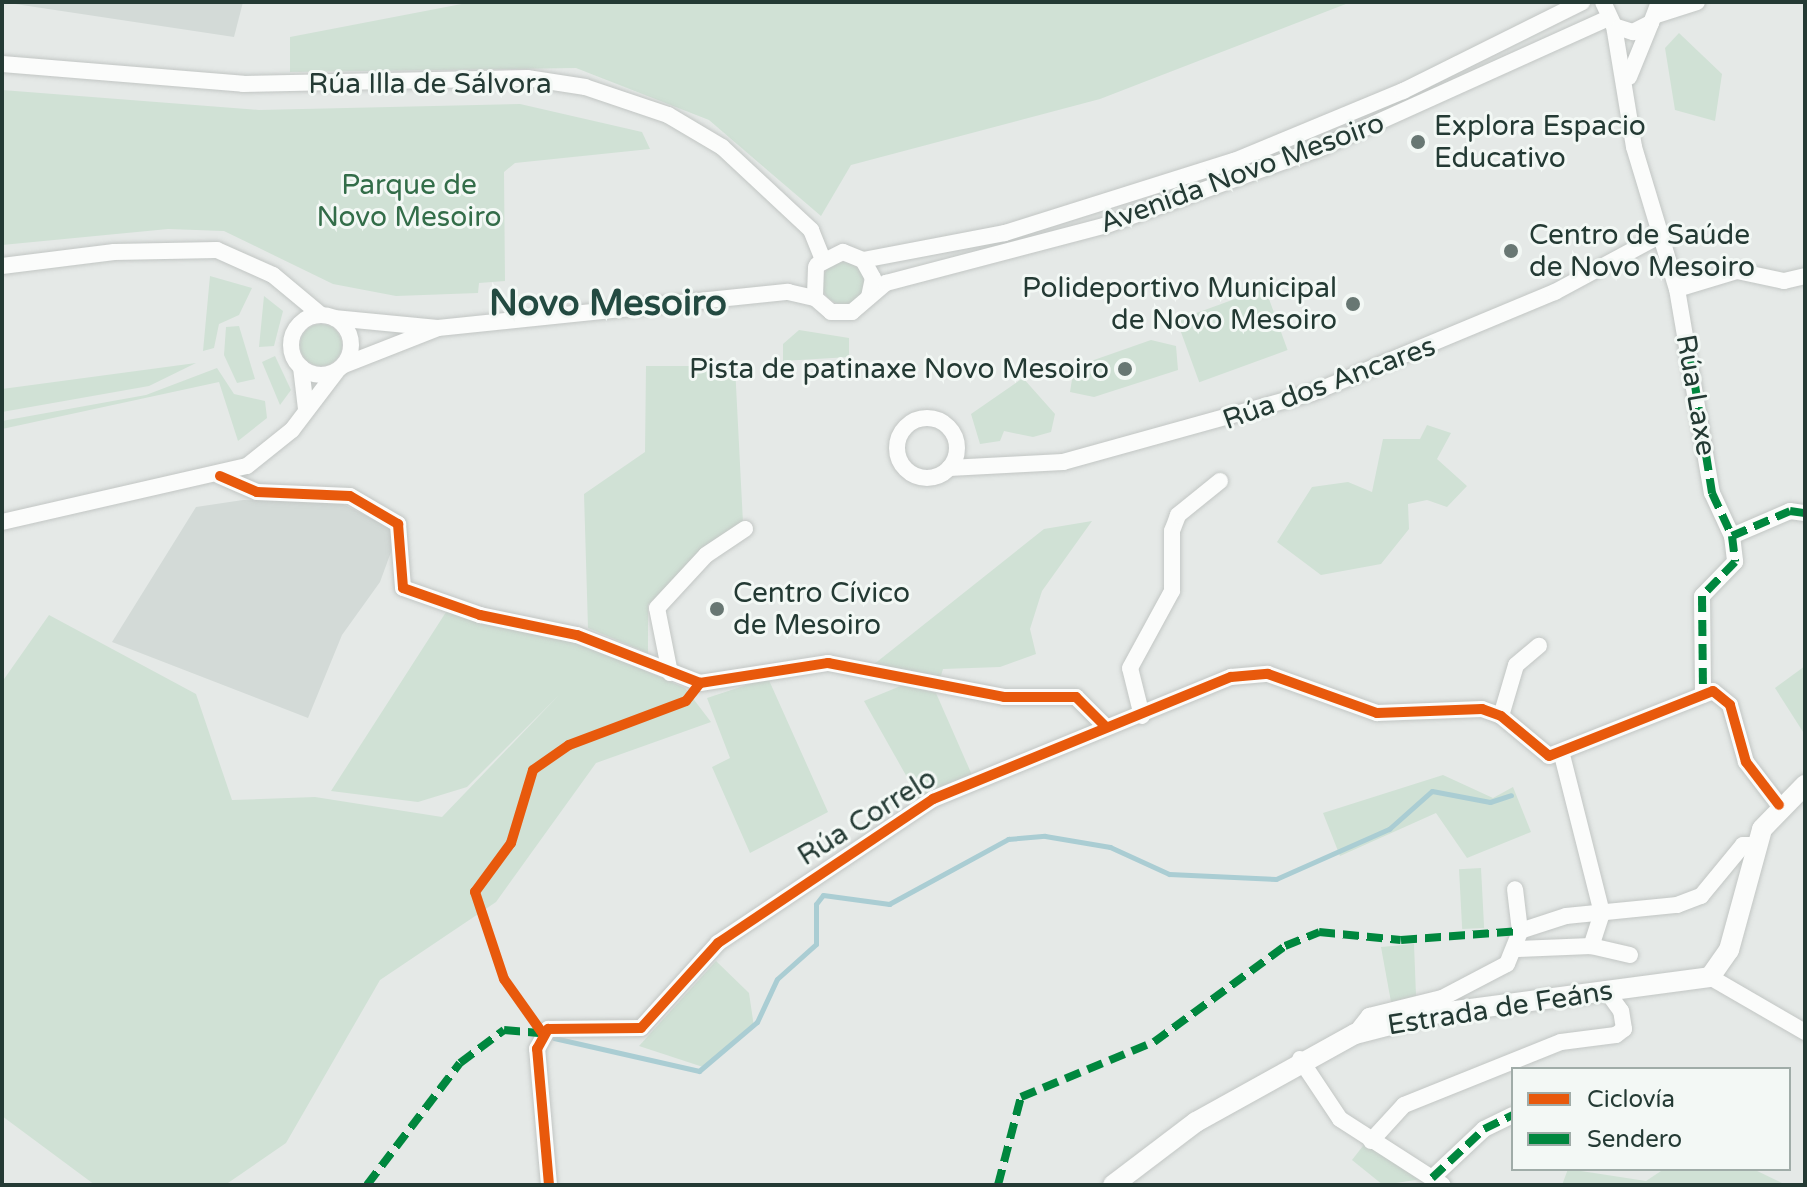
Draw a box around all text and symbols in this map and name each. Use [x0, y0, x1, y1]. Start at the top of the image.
street label: Rúa Illa de Sálvora [308, 67, 552, 101]
street label: Avenida Novo Mesoiro [1095, 106, 1389, 240]
place label: Explora Espacio Educativo [1434, 109, 1646, 175]
marker: Explora Espacio Educativo [1409, 133, 1427, 151]
park label: Parque de Novo Mesoiro [316, 168, 502, 234]
place label: Centro de Saúde de Novo Mesoiro [1529, 218, 1755, 284]
marker: Centro de Saúde de Novo Mesoiro [1500, 240, 1522, 262]
place label: Polideportivo Municipal de Novo Mesoiro [1022, 271, 1337, 337]
district label: Novo Mesoiro [489, 282, 727, 326]
marker: Polideportivo Municipal de Novo Mesoiro [1344, 295, 1362, 313]
street label: Rúa dos Ancares [1218, 329, 1440, 437]
street label: Rúa Laxe [1669, 332, 1723, 458]
place label: Pista de patinaxe Novo Mesoiro [689, 352, 1109, 386]
marker: Pista de patinaxe Novo Mesoiro [1116, 360, 1134, 378]
place label: Centro Cívico de Mesoiro [733, 576, 910, 642]
marker: Centro Cívico de Mesoiro [708, 600, 726, 618]
street label: Rúa Correlo [792, 761, 942, 873]
street label: Estrada de Feáns [1385, 974, 1615, 1042]
legend [1511, 1067, 1791, 1171]
text: Ciclovía [1587, 1085, 1675, 1114]
text: Sendero [1587, 1125, 1682, 1154]

